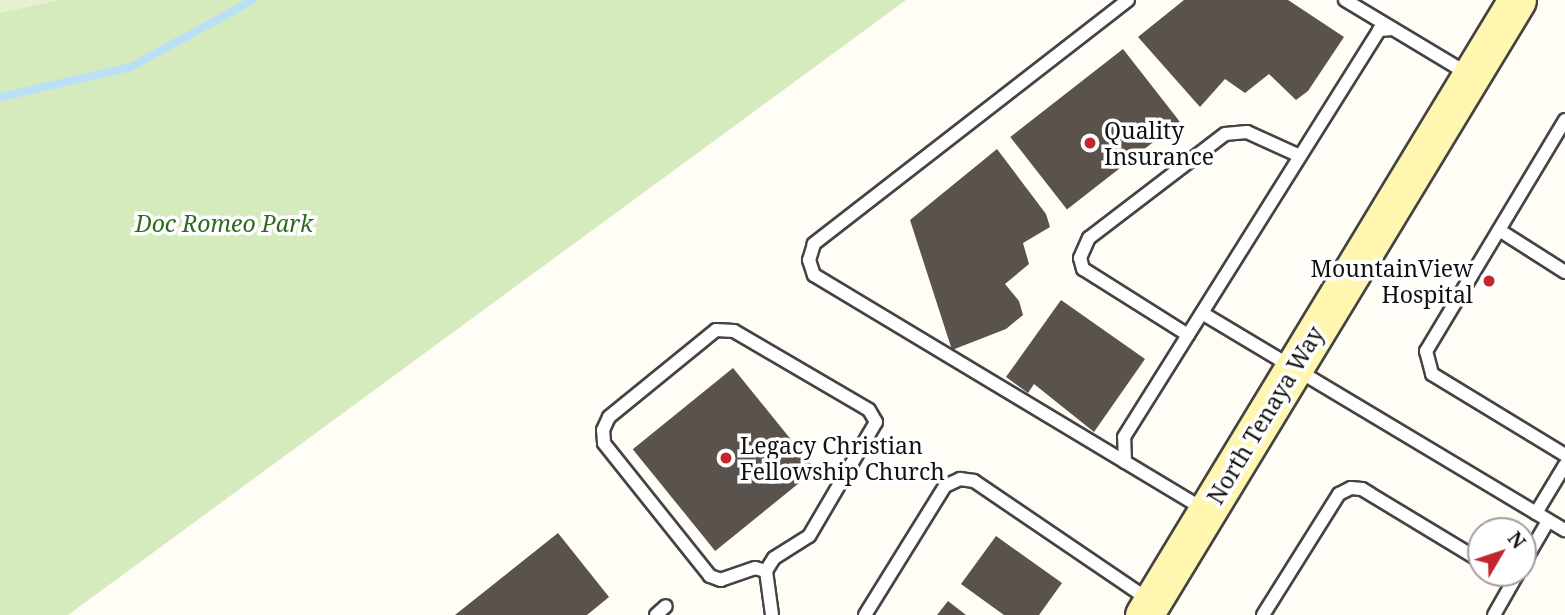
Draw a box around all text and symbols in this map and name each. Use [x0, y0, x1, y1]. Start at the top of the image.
place label: Quality Insurance [1104, 116, 1214, 170]
marker: Quality Insurance [1082, 135, 1098, 151]
park label: Doc Romeo Park [135, 209, 313, 237]
place label: MountainView Hospital [1310, 254, 1473, 308]
marker: MountainView Hospital [1479, 271, 1499, 291]
street label: North Tenaya Way [1201, 321, 1329, 509]
place label: Legacy Christian Fellowship Church [740, 431, 945, 485]
marker: Legacy Christian Fellowship Church [718, 450, 734, 466]
north arrow [1467, 517, 1537, 587]
text: N [1502, 526, 1532, 554]

